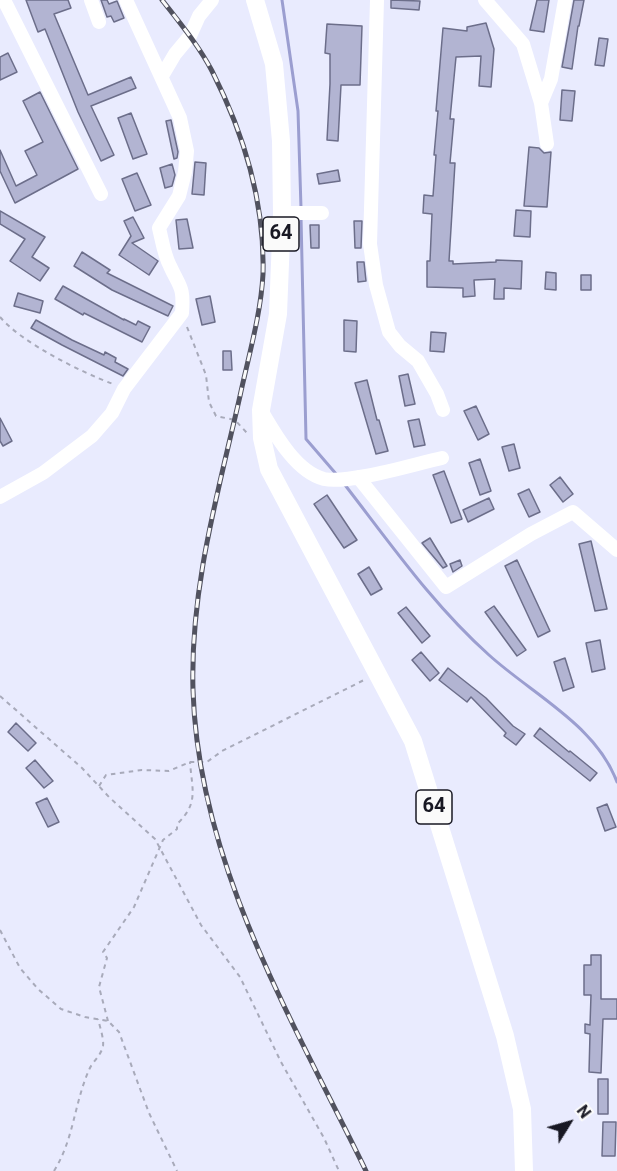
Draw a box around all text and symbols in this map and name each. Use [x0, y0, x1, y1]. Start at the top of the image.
road number: 64 [263, 217, 299, 251]
road number: 64 [416, 790, 452, 824]
north arrow [539, 1093, 599, 1153]
text: N [573, 1102, 595, 1122]

